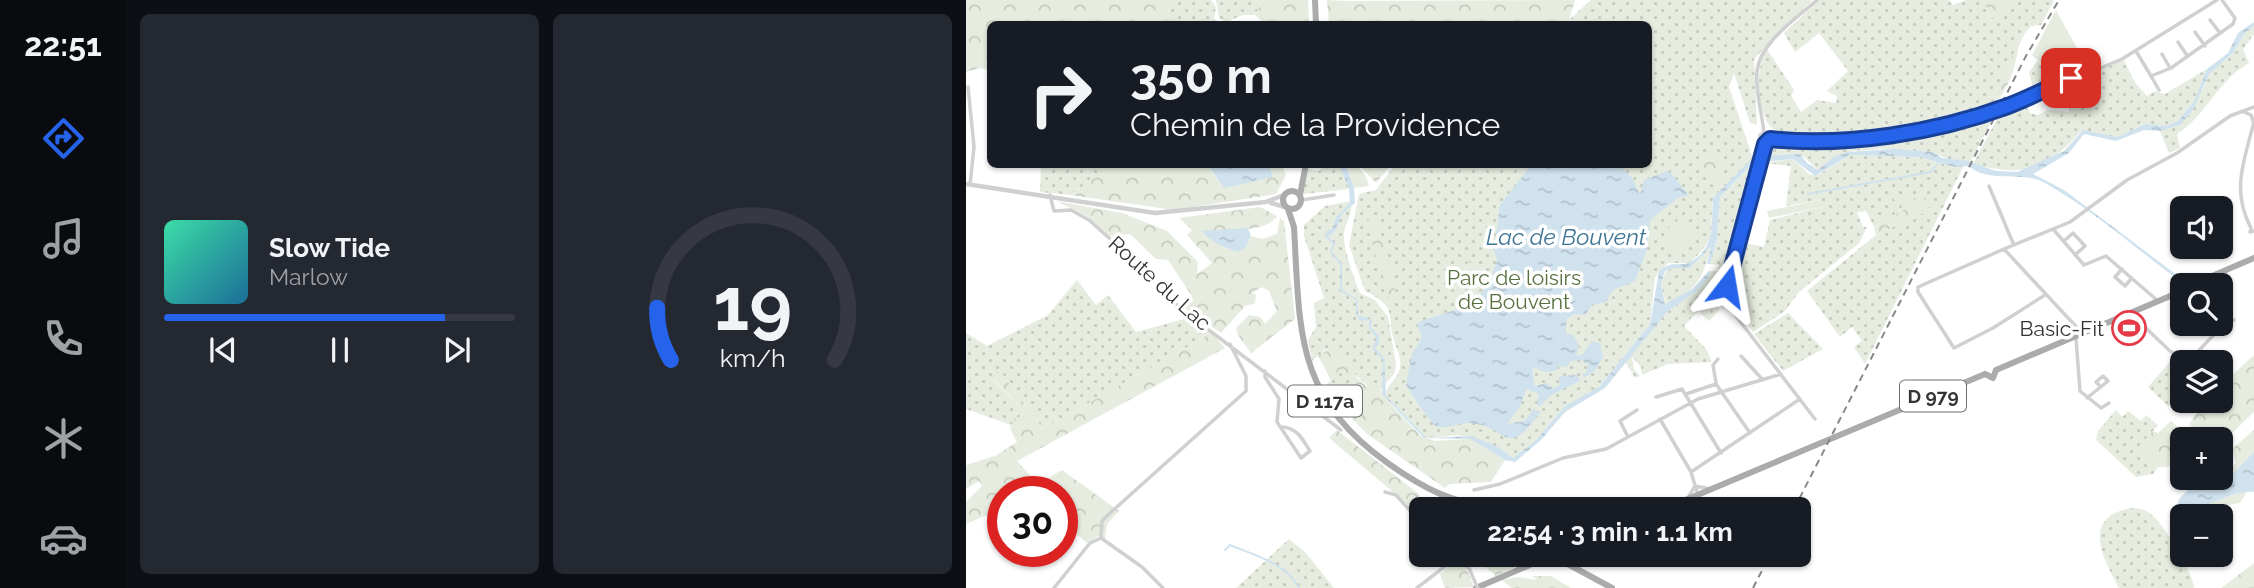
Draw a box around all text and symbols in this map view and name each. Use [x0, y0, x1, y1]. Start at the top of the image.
text: 22:51 [24, 26, 102, 63]
text: 350 m [1130, 47, 1272, 104]
pin [2041, 48, 2101, 108]
icon: right [1015, 49, 1106, 140]
icon: arrive [2052, 59, 2090, 97]
text: Chemin de la Providence [1130, 106, 1500, 143]
icon: directions [39, 114, 88, 163]
map controls [2170, 196, 2233, 567]
button: sound [2170, 196, 2233, 259]
icon: music [39, 214, 88, 263]
water label: Lac de Bouvent [1486, 223, 1647, 250]
street label: Route du Lac [1104, 231, 1216, 335]
text: Slow Tide [269, 233, 390, 263]
position arrow [1690, 249, 1764, 323]
text: 19 [713, 262, 792, 347]
text: Marlow [269, 263, 348, 290]
park label: Parc de loisirs de Bouvent [1447, 265, 1581, 314]
button: search [2170, 273, 2233, 336]
sports icon: Basic-Fit [2110, 309, 2148, 347]
icon: phone [39, 314, 88, 363]
place label: Basic-Fit [2020, 316, 2104, 341]
icon: previous [204, 331, 242, 369]
icon: pause [321, 331, 359, 369]
icon: next [438, 331, 476, 369]
text: km/h [720, 343, 785, 373]
button: layers [2170, 350, 2233, 413]
road number: D 979 [1900, 380, 1966, 412]
road number: D 117a [1288, 386, 1362, 416]
icon: climate [39, 414, 88, 463]
button: + [2170, 427, 2233, 490]
speed limit sign: 30 [987, 476, 1078, 567]
button: − [2170, 504, 2233, 567]
icon: car [39, 514, 88, 563]
text: 22:54 · 3 min · 1.1 km [1487, 517, 1733, 547]

